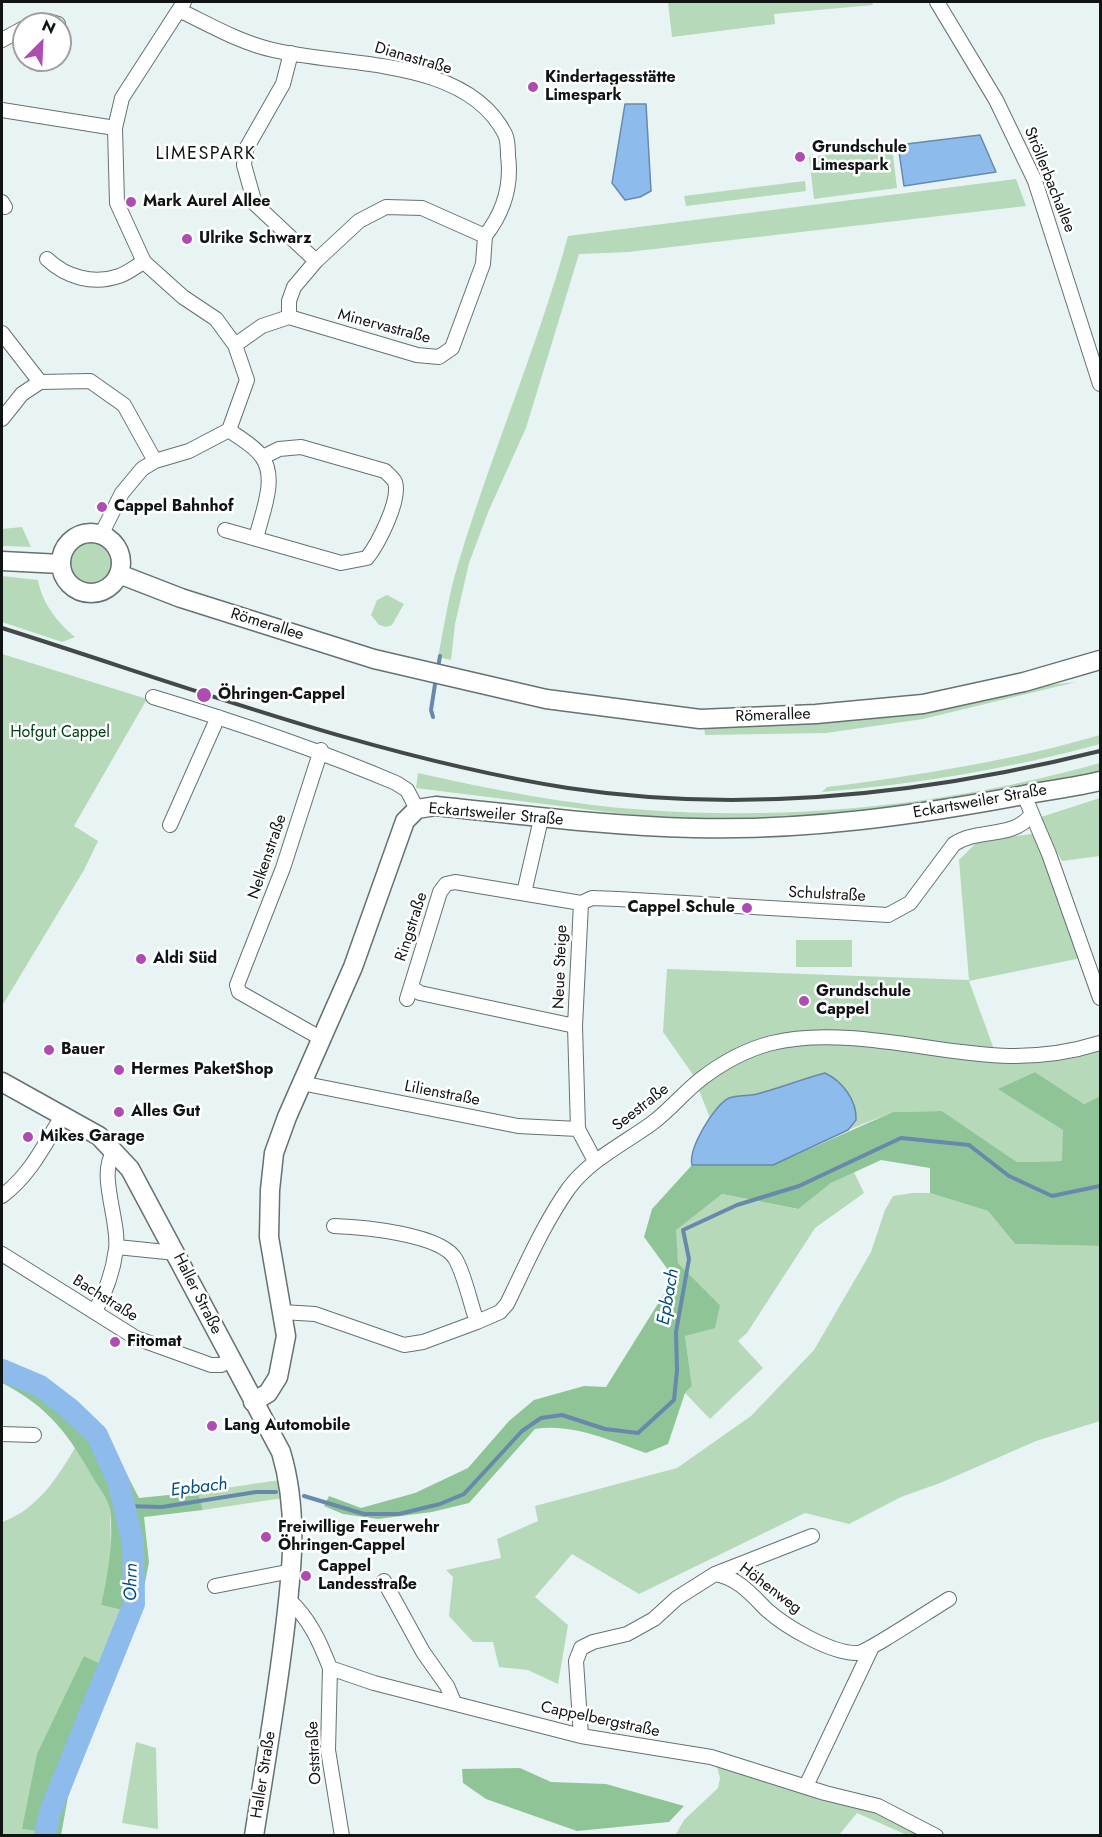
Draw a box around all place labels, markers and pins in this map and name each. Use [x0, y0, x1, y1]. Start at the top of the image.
place label: Kindertagesstätte Limespark [545, 68, 676, 106]
marker: Kindertagesstätte Limespark [526, 80, 540, 94]
place label: Grundschule Limespark [812, 138, 907, 176]
marker: Grundschule Limespark [793, 150, 807, 164]
place label: Mark Aurel Allee [143, 192, 270, 212]
marker: Mark Aurel Allee [124, 195, 138, 209]
place label: Ulrike Schwarz [199, 229, 312, 249]
marker: Ulrike Schwarz [180, 232, 194, 246]
place label: Cappel Bahnhof [114, 497, 233, 517]
marker: Cappel Bahnhof [95, 500, 109, 514]
place label: Öhringen-Cappel [218, 685, 345, 705]
marker: Öhringen-Cappel [195, 686, 213, 704]
place label: Cappel Schule [627, 898, 735, 918]
marker: Cappel Schule [740, 901, 754, 915]
place label: Aldi Süd [153, 949, 217, 969]
marker: Aldi Süd [134, 952, 148, 966]
place label: Grundschule Cappel [816, 982, 911, 1020]
marker: Grundschule Cappel [797, 994, 811, 1008]
place label: Bauer [61, 1040, 105, 1060]
marker: Bauer [42, 1043, 56, 1057]
place label: Hermes PaketShop [131, 1060, 273, 1080]
marker: Hermes PaketShop [112, 1063, 126, 1077]
place label: Alles Gut [131, 1102, 200, 1122]
marker: Alles Gut [112, 1105, 126, 1119]
place label: Mikes Garage [40, 1127, 145, 1147]
marker: Mikes Garage [21, 1130, 35, 1144]
place label: Fitomat [127, 1332, 182, 1352]
marker: Fitomat [108, 1335, 122, 1349]
place label: Lang Automobile [224, 1416, 350, 1436]
marker: Lang Automobile [205, 1419, 219, 1433]
place label: Freiwillige Feuerwehr Öhringen-Cappel [278, 1518, 440, 1556]
marker: Freiwillige Feuerwehr Öhringen-Cappel [259, 1530, 273, 1544]
place label: Cappel Landesstraße [318, 1557, 417, 1595]
marker: Cappel Landesstraße [299, 1569, 313, 1583]

